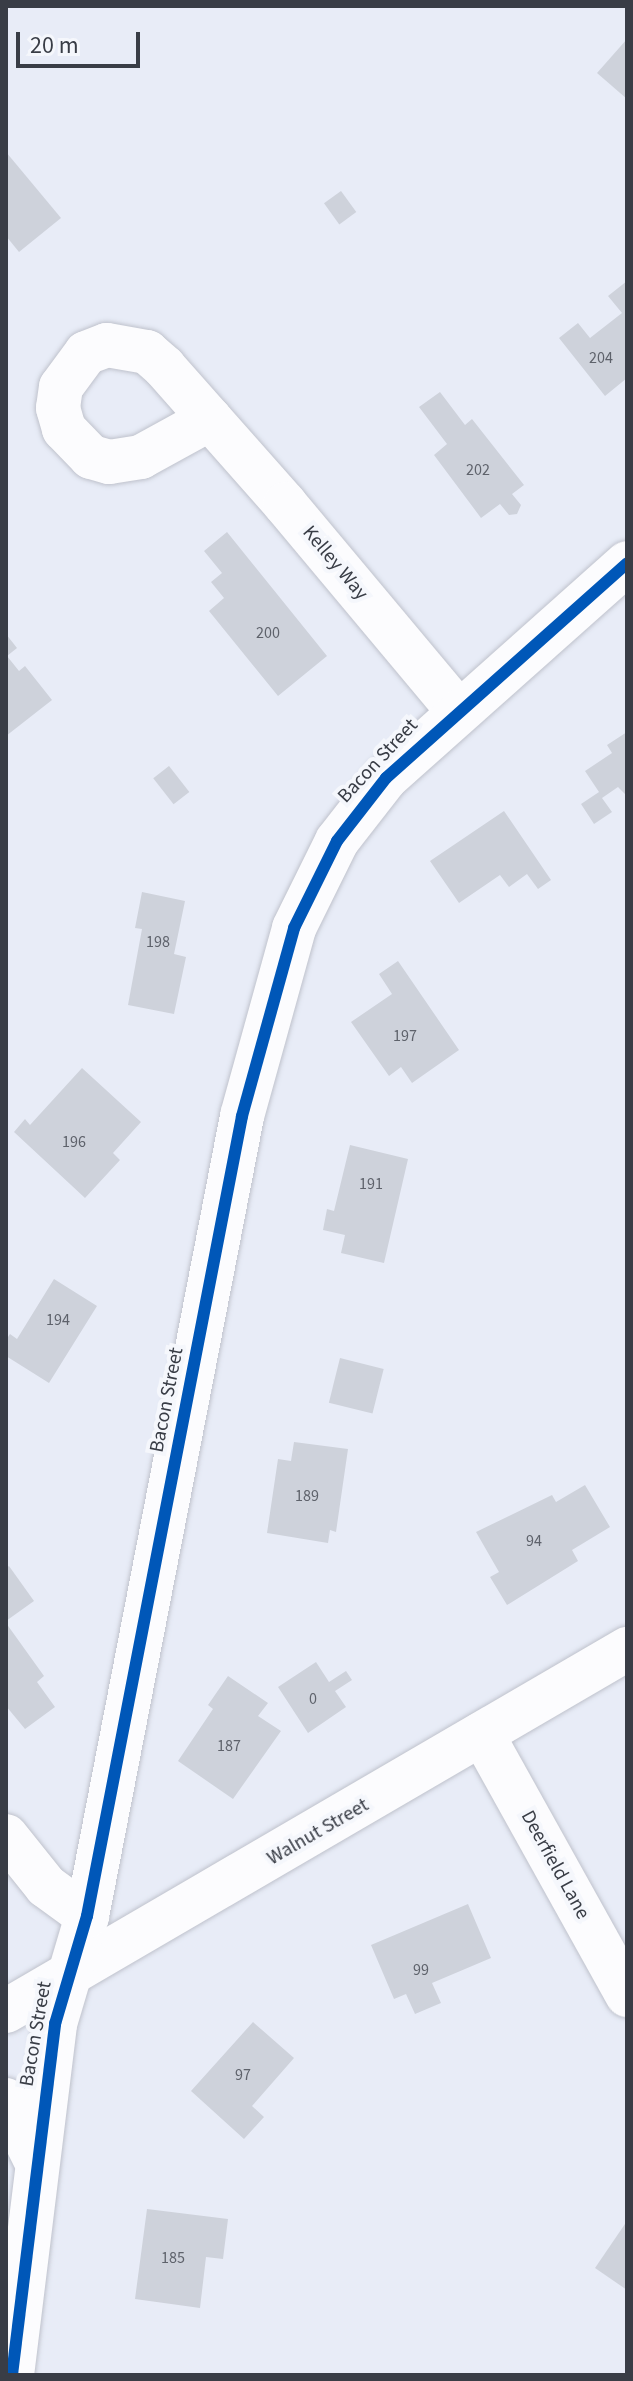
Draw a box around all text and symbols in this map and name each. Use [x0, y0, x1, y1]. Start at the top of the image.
scale bar [20, 16, 144, 66]
text: 20 m [30, 28, 79, 63]
house number: 204 [589, 348, 613, 368]
house number: 202 [466, 460, 490, 480]
street label: Kelley Way [297, 521, 373, 605]
house number: 200 [256, 623, 280, 643]
street label: Bacon Street [333, 714, 423, 808]
house number: 198 [146, 932, 170, 952]
house number: 197 [393, 1026, 417, 1046]
house number: 196 [62, 1132, 86, 1152]
house number: 191 [359, 1174, 383, 1194]
house number: 194 [46, 1310, 70, 1330]
street label: Bacon Street [145, 1345, 189, 1455]
house number: 189 [295, 1486, 319, 1506]
house number: 94 [526, 1531, 542, 1551]
house number: 0 [309, 1689, 317, 1709]
house number: 187 [217, 1736, 241, 1756]
street label: Walnut Street [263, 1793, 373, 1871]
street label: Deerfield Lane [515, 1806, 595, 1924]
house number: 99 [413, 1960, 429, 1980]
street label: Bacon Street [15, 1980, 57, 2088]
house number: 97 [235, 2065, 251, 2085]
house number: 185 [161, 2248, 185, 2268]

